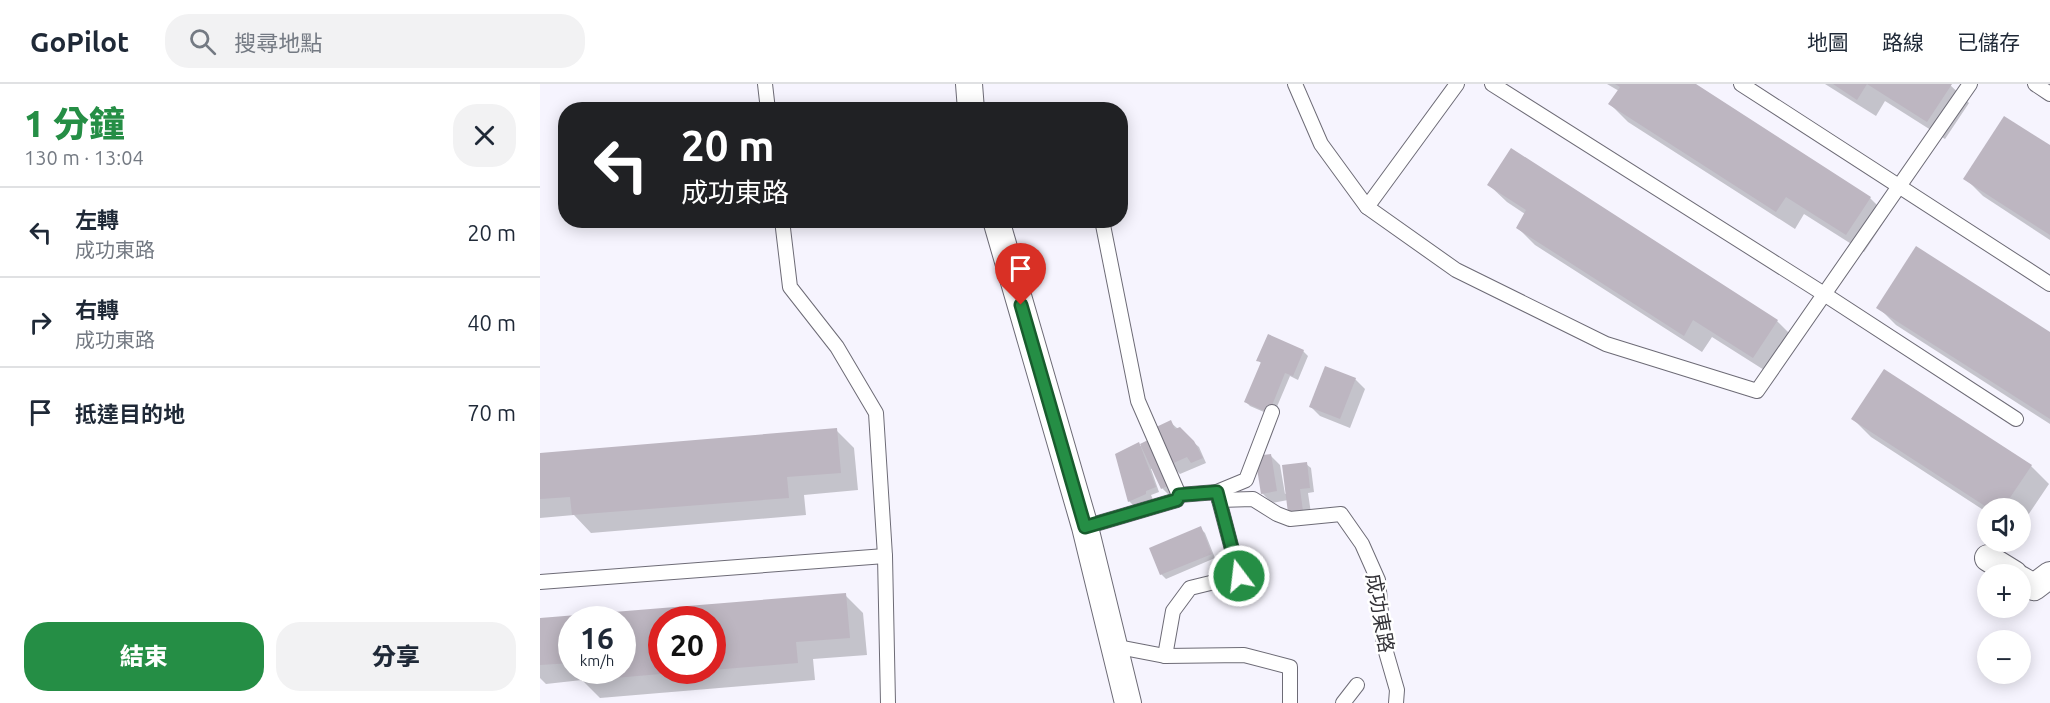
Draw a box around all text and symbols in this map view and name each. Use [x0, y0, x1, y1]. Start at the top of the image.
search box [165, 14, 585, 68]
icon: search [186, 25, 219, 58]
text: GoPilot [30, 26, 129, 57]
text: 搜尋地點 [234, 30, 322, 55]
text: 地圖 [1807, 30, 1849, 54]
text: 路線 [1882, 30, 1924, 54]
text: 已儲存 [1957, 30, 2020, 54]
text: 1 分鐘 [24, 103, 125, 144]
button: close [453, 104, 516, 167]
text: 20 m [681, 122, 775, 169]
icon: left [582, 126, 660, 204]
text: 130 m · 13:04 [24, 146, 144, 169]
text: 成功東路 [681, 177, 789, 207]
text: 左轉 [75, 207, 119, 232]
icon: left [24, 216, 57, 249]
text: 20 m [467, 220, 516, 245]
text: 成功東路 [75, 238, 155, 261]
pin [995, 243, 1046, 305]
icon: arrive [1004, 252, 1037, 285]
text: 右轉 [75, 297, 119, 322]
icon: right [24, 306, 57, 339]
text: 40 m [467, 310, 516, 335]
text: 成功東路 [75, 328, 155, 351]
icon: arrive [24, 396, 57, 429]
text: 70 m [467, 400, 516, 425]
text: 抵達目的地 [75, 401, 185, 426]
map controls [1977, 498, 2031, 684]
button: sound [1977, 498, 2031, 552]
position arrow [1207, 544, 1271, 608]
button: + [1977, 564, 2031, 618]
street label: 成功東路 [1362, 572, 1399, 654]
speed limit sign: 20 [648, 606, 726, 684]
text: 16 [580, 621, 614, 655]
button: 結束 [24, 622, 264, 691]
button: 分享 [276, 622, 516, 691]
button: − [1977, 630, 2031, 684]
text: km/h [580, 652, 614, 669]

